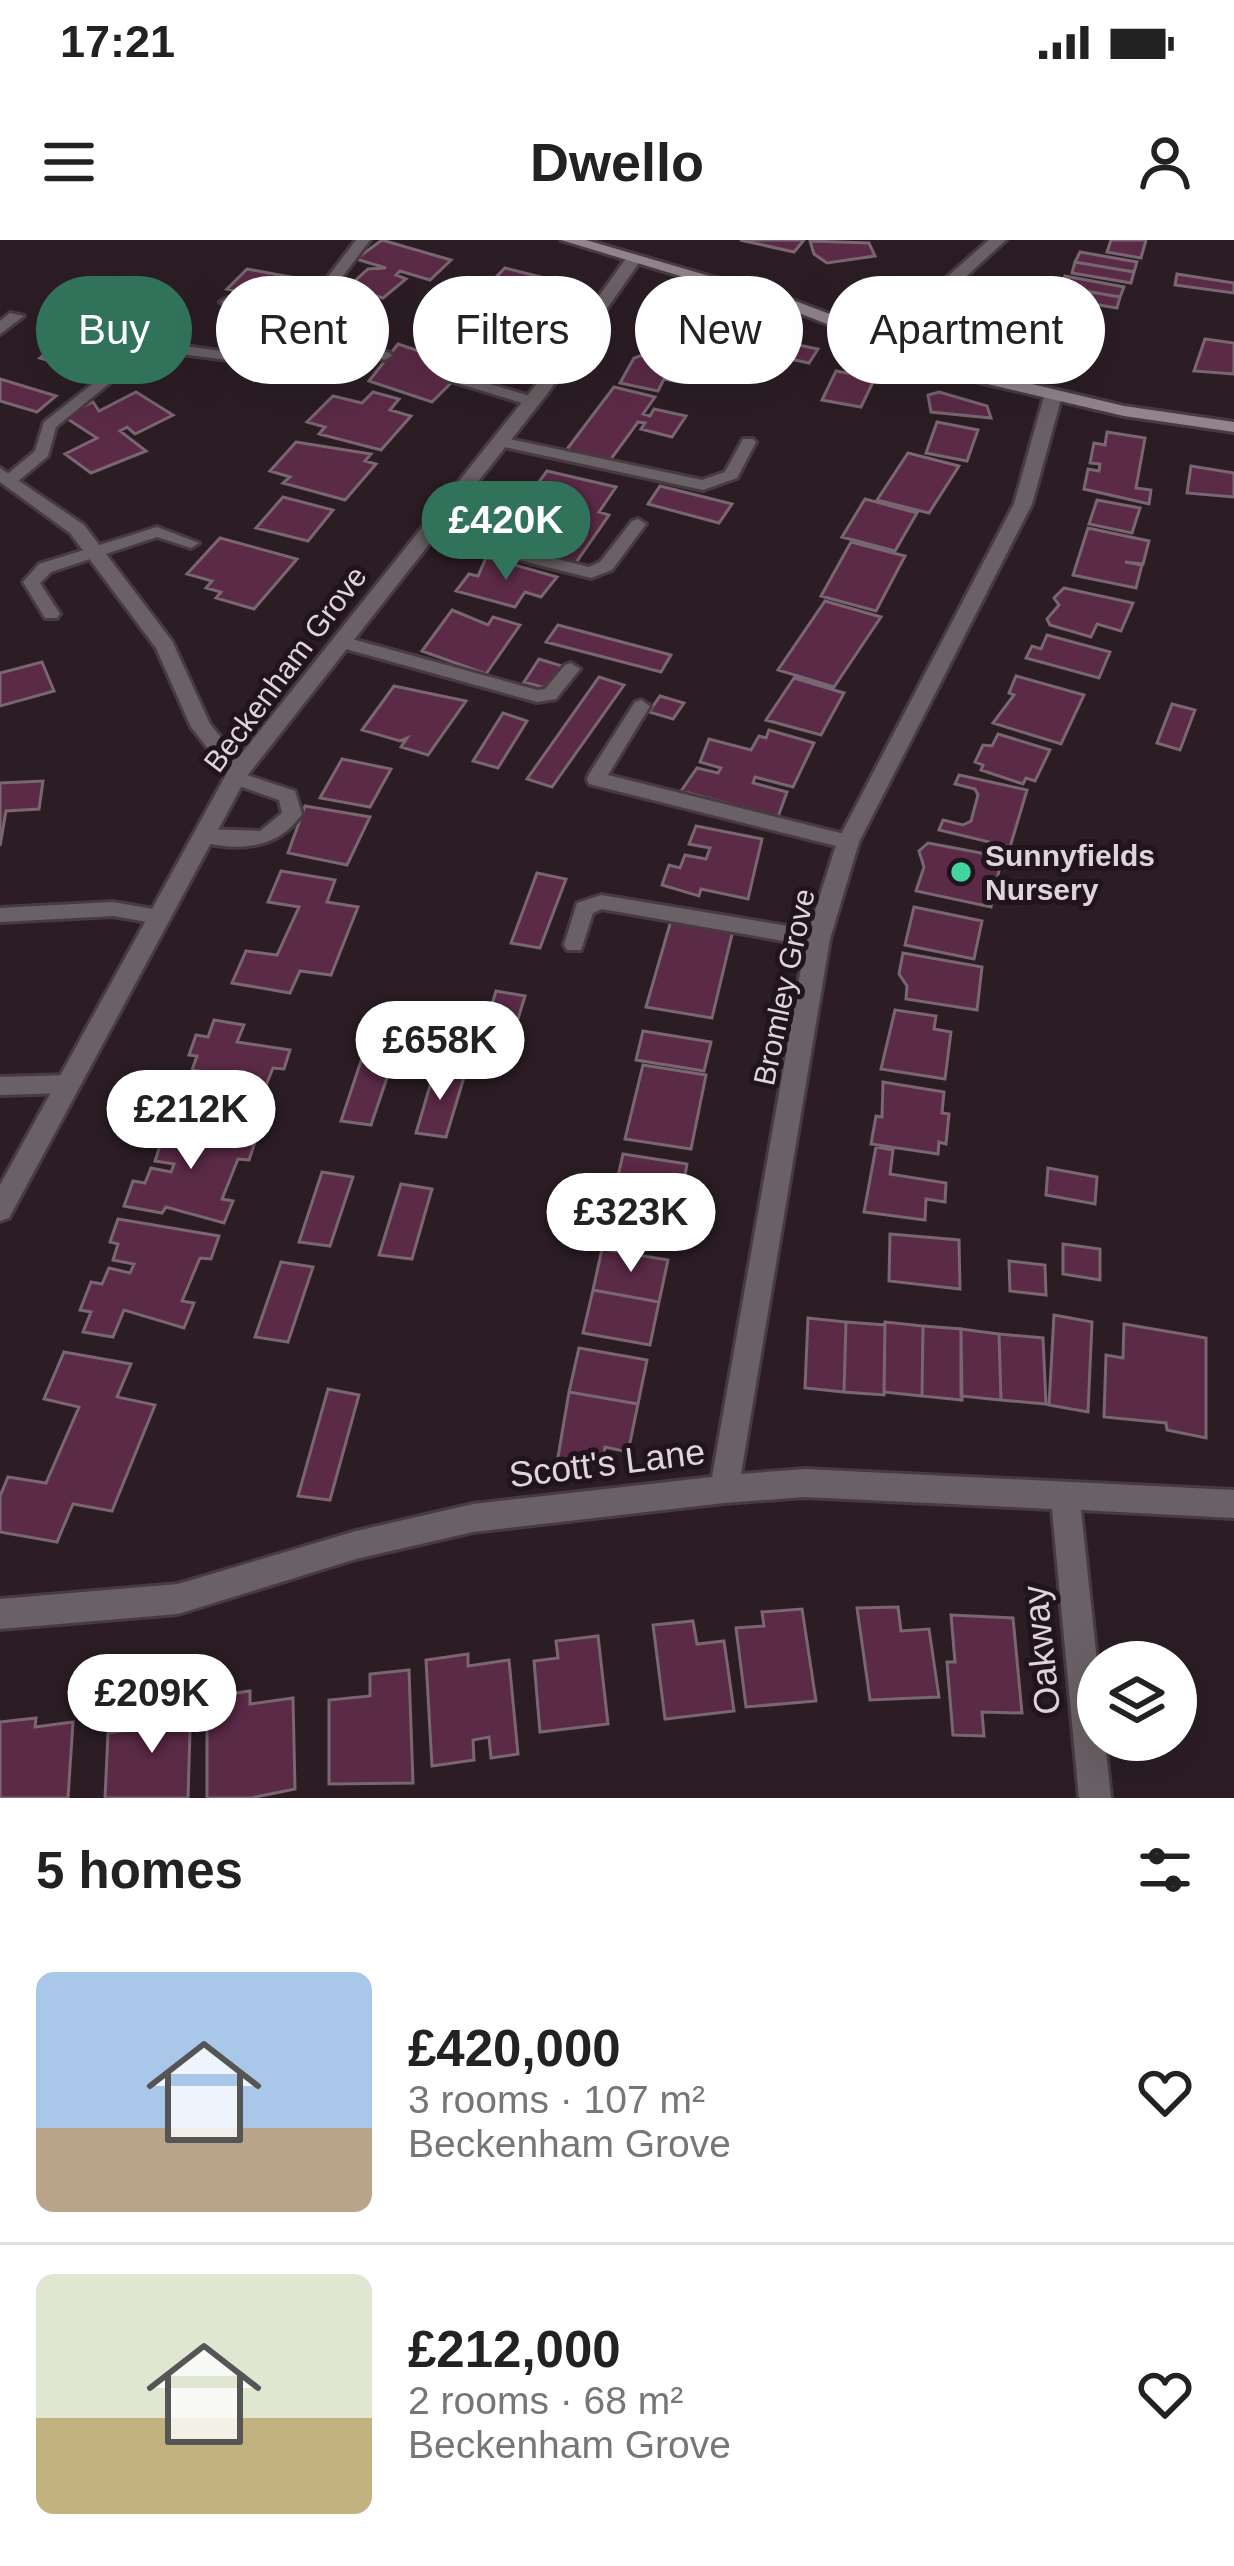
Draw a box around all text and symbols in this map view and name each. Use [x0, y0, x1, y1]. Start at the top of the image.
text: 17:21 [60, 16, 175, 67]
icon: menu [36, 129, 102, 195]
icon: person [1132, 129, 1198, 195]
text: Dwello [530, 132, 704, 192]
chip: Buy [36, 276, 192, 384]
chip: Rent [216, 276, 389, 384]
chip: Filters [413, 276, 611, 384]
chip: New [635, 276, 803, 384]
chip: Apartment [827, 276, 1105, 384]
pin: £420K [422, 481, 590, 583]
text: £420K [449, 498, 563, 541]
street label: Beckenham Grove [197, 560, 373, 778]
place label: Sunnyfields Nursery [985, 839, 1155, 906]
marker: Sunnyfields Nursery [948, 859, 974, 885]
street label: Bromley Grove [747, 886, 821, 1088]
pin: £658K [356, 1001, 524, 1103]
text: £658K [383, 1018, 497, 1061]
pin: £212K [107, 1070, 275, 1172]
text: £212K [134, 1087, 248, 1130]
pin: £323K [547, 1173, 715, 1275]
text: £323K [574, 1190, 688, 1233]
street label: Scott's Lane [507, 1431, 707, 1495]
street label: Oakway [1014, 1583, 1068, 1717]
map controls [1077, 1641, 1197, 1761]
button: layers [1077, 1641, 1197, 1761]
pin: £209K [68, 1654, 236, 1756]
text: £209K [95, 1671, 209, 1714]
icon: filters [1132, 1837, 1198, 1903]
text: 5 homes [36, 1842, 243, 1899]
icon: home [132, 2020, 276, 2164]
text: £420,000 [408, 2020, 621, 2077]
icon: heart [1132, 2059, 1198, 2125]
text: 3 rooms · 107 m² [408, 2078, 705, 2121]
text: Beckenham Grove [408, 2122, 731, 2165]
text: £212,000 [408, 2321, 621, 2378]
icon: home [132, 2322, 276, 2466]
icon: heart [1132, 2361, 1198, 2427]
text: 2 rooms · 68 m² [408, 2379, 683, 2422]
text: Beckenham Grove [408, 2423, 731, 2466]

